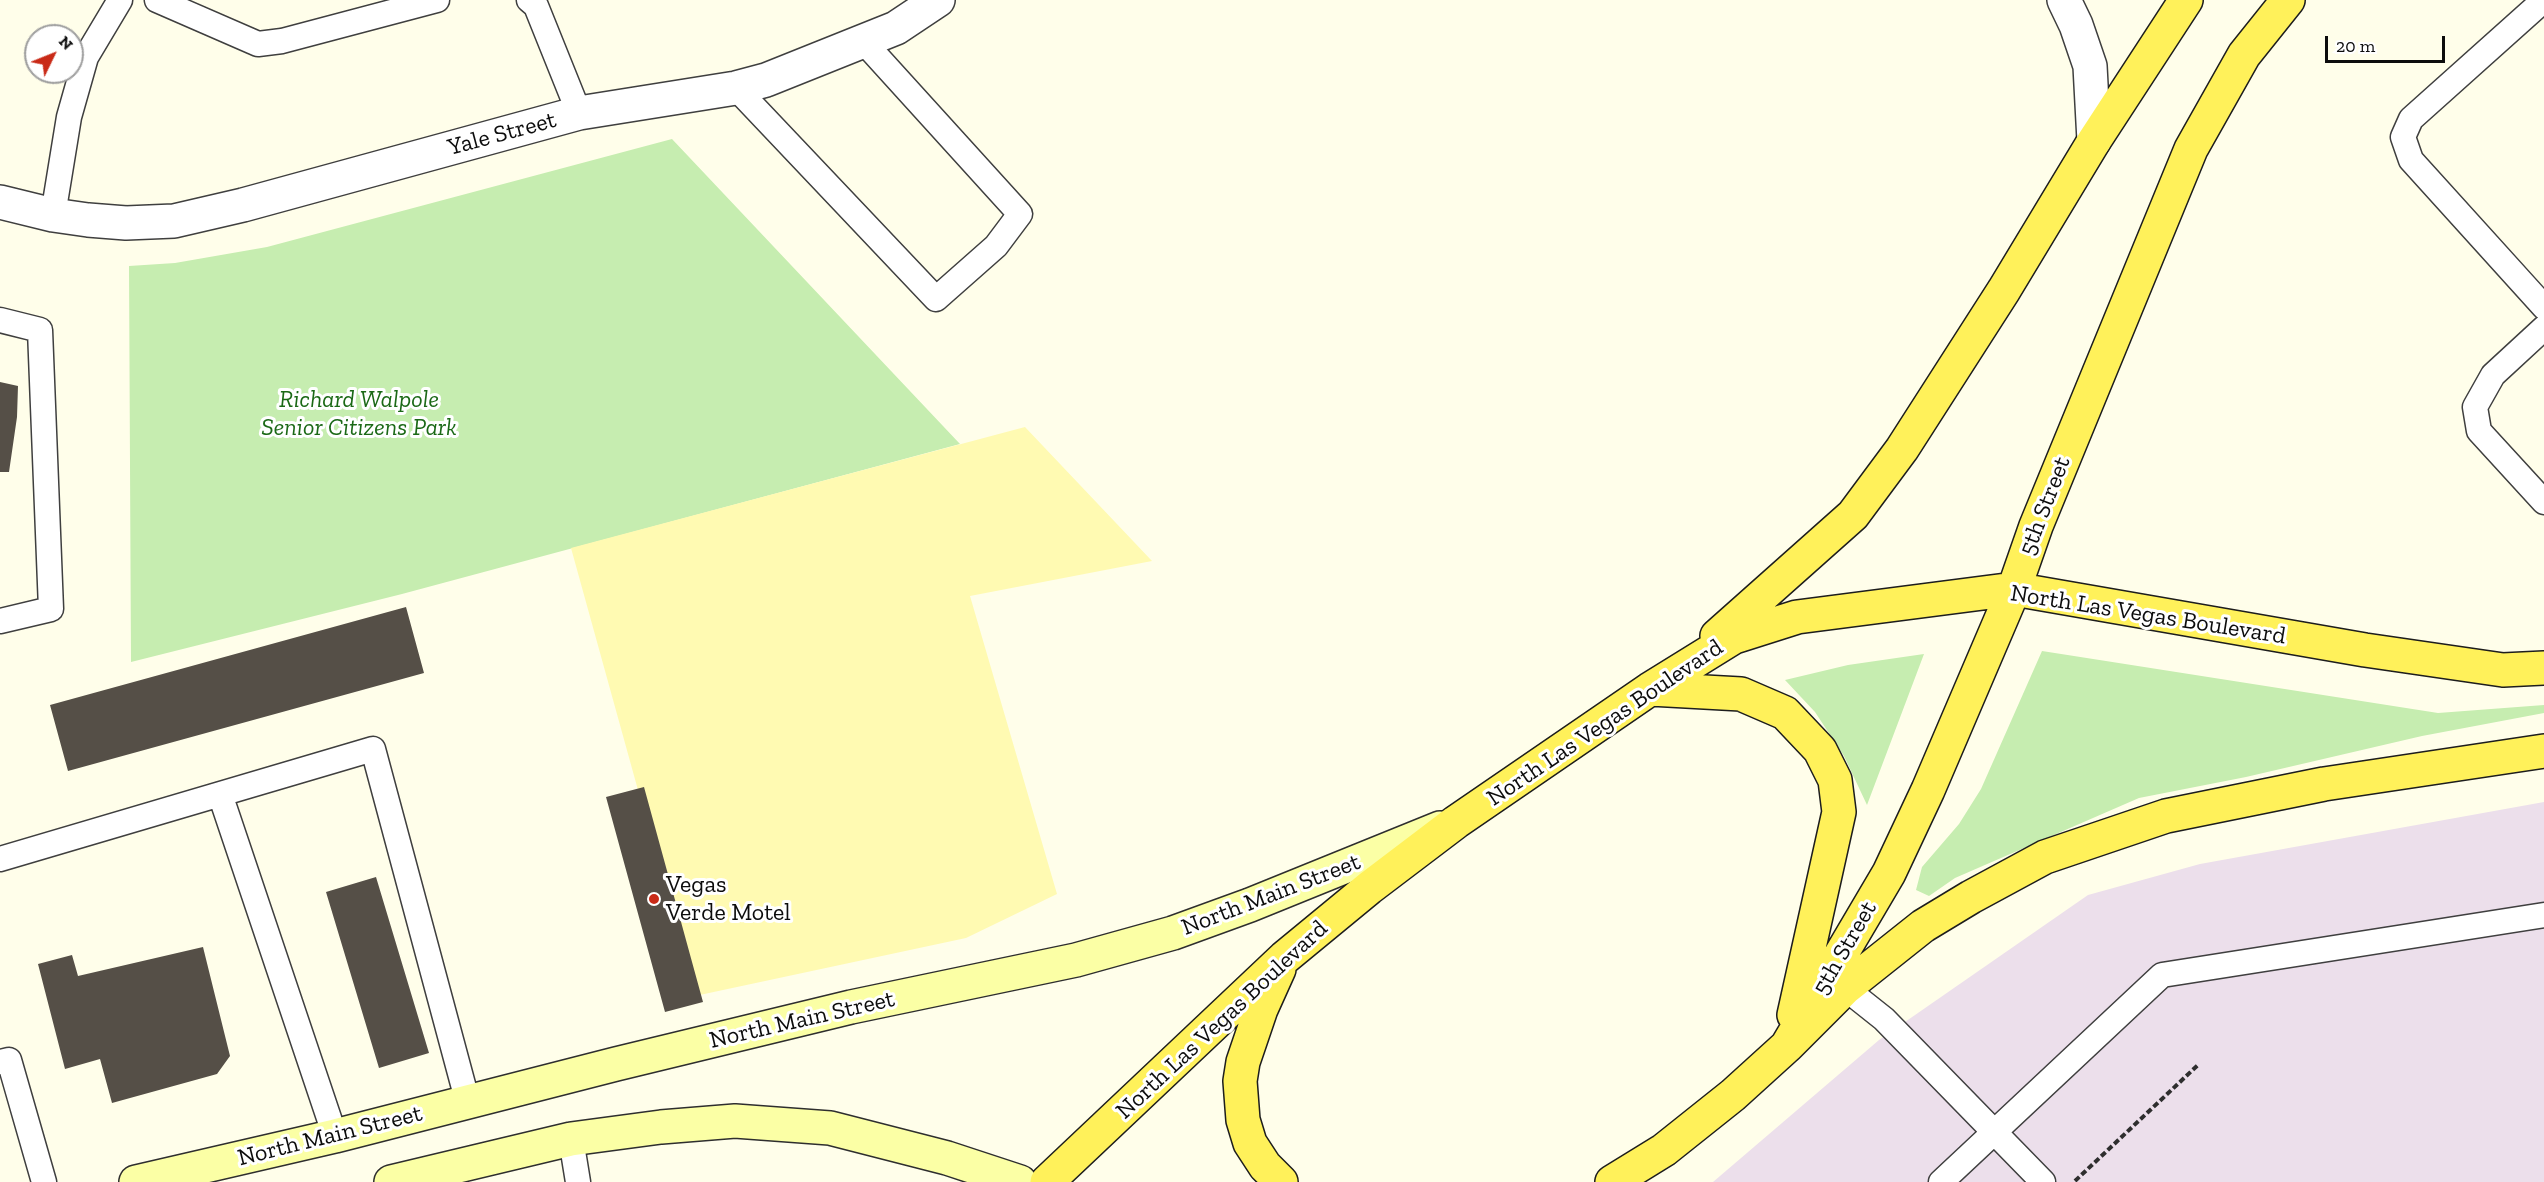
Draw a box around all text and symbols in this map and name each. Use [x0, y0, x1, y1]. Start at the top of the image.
north arrow [24, 24, 84, 84]
scale bar [2328, 24, 2448, 62]
text: N [55, 32, 77, 54]
text: 20 m [2336, 35, 2375, 57]
street label: Yale Street [445, 106, 559, 162]
park label: Richard Walpole Senior Citizens Park [261, 386, 457, 442]
street label: 5th Street [2013, 453, 2077, 559]
street label: North Las Vegas Boulevard [2008, 579, 2288, 651]
street label: North Las Vegas Boulevard [1481, 633, 1729, 813]
street label: North Main Street [1178, 848, 1364, 942]
place label: Vegas Verde Motel [666, 871, 791, 927]
marker: Vegas Verde Motel [647, 892, 661, 906]
street label: 5th Street [1807, 896, 1883, 1000]
street label: North Las Vegas Boulevard [1110, 914, 1334, 1126]
street label: North Main Street [707, 985, 897, 1055]
street label: North Main Street [235, 1099, 425, 1173]

